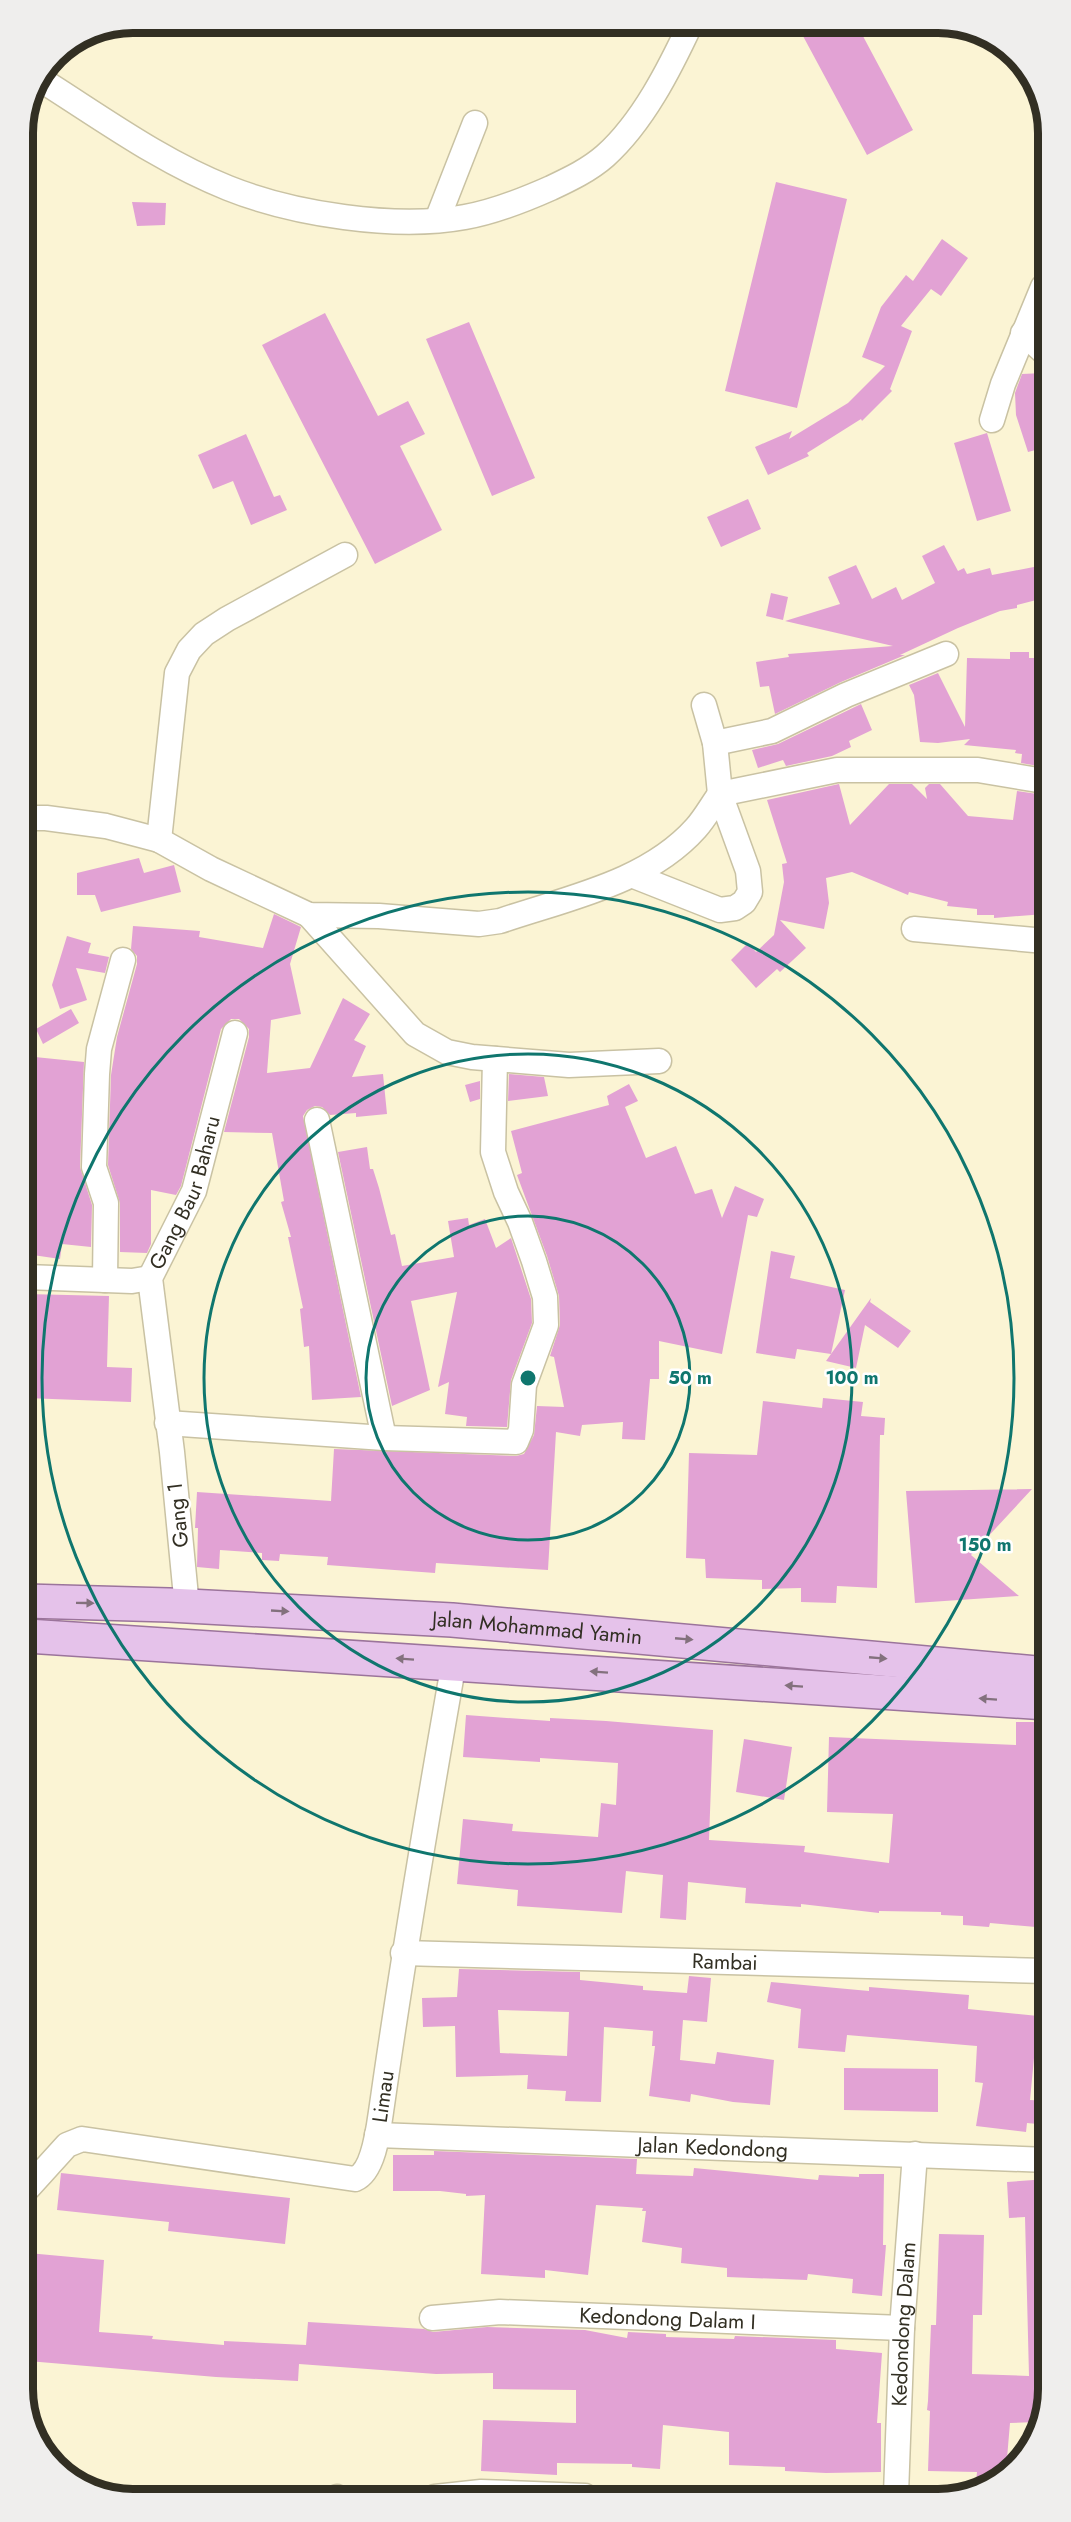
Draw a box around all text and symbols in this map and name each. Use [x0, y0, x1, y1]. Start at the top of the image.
street label: Gang Baur Baharu [142, 1113, 228, 1275]
text: 50 m [668, 1365, 712, 1391]
text: 100 m [825, 1365, 879, 1391]
centre of rings [518, 1368, 538, 1388]
street label: Gang 1 [160, 1481, 196, 1549]
text: 150 m [959, 1532, 1011, 1558]
one-way arrow [75, 1598, 94, 1607]
street label: Jalan Mohammad Yamin [428, 1604, 644, 1652]
one-way arrow [270, 1607, 289, 1616]
one-way arrow [674, 1634, 693, 1644]
one-way arrow [868, 1653, 887, 1663]
one-way arrow [395, 1654, 414, 1664]
one-way arrow [590, 1668, 609, 1677]
one-way arrow [784, 1681, 803, 1691]
one-way arrow [979, 1695, 998, 1704]
street label: Rambai [692, 1946, 758, 1978]
street label: Limau [365, 2068, 402, 2125]
street label: Jalan Kedondong [634, 2130, 789, 2165]
street label: Kedondong Dalam [884, 2241, 923, 2407]
street label: Kedondong Dalam I [579, 2300, 756, 2337]

